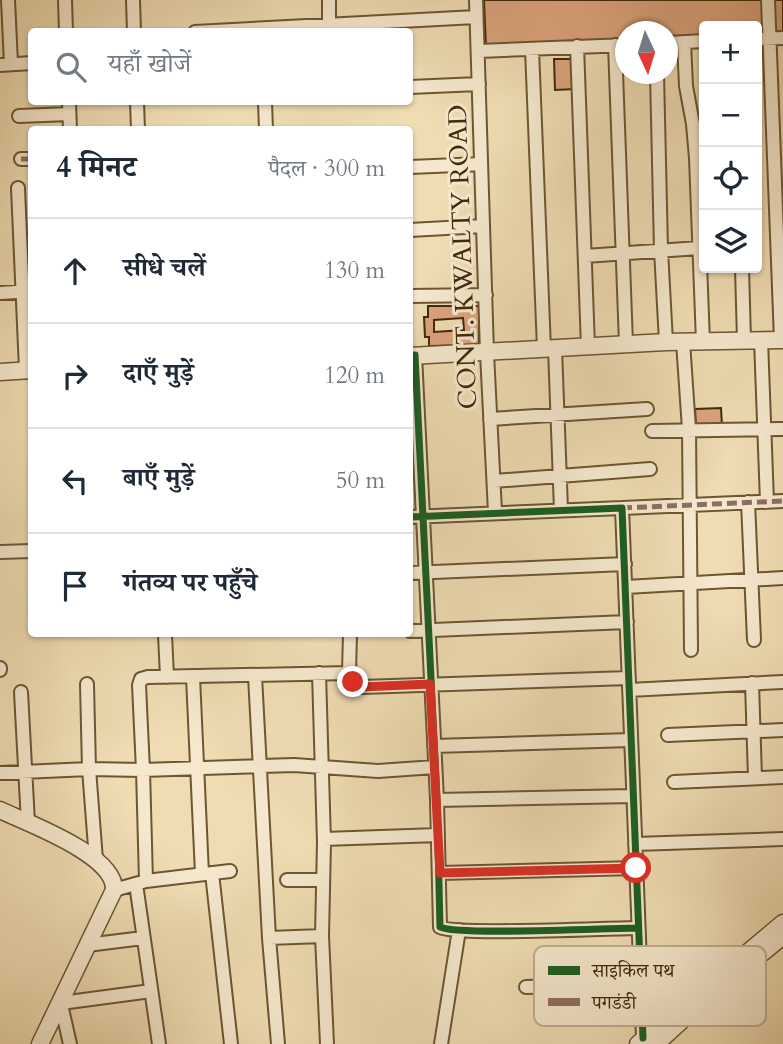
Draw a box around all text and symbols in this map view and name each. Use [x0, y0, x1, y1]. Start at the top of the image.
north arrow [615, 21, 678, 84]
map controls [699, 21, 762, 273]
button: + [699, 21, 762, 84]
search box [28, 28, 413, 105]
text: यहाँ खोजें [108, 46, 191, 81]
icon: search [52, 48, 90, 86]
button: − [699, 84, 762, 147]
street label: CONT. KWALTY ROAD [440, 104, 485, 410]
text: 4 मिनट [56, 147, 136, 188]
button: locate [699, 147, 762, 210]
text: पैदल · 300 m [268, 153, 385, 184]
button: layers [699, 210, 762, 273]
text: सीधे चलें [123, 250, 205, 285]
icon: ahead [56, 252, 94, 290]
text: 130 m [324, 255, 385, 286]
text: दाएँ मुड़ें [123, 355, 194, 390]
icon: right [56, 357, 94, 395]
text: 120 m [324, 360, 385, 391]
text: बाएँ मुड़ें [123, 460, 194, 495]
icon: left [56, 462, 94, 500]
text: 50 m [336, 465, 385, 496]
text: गंतव्य पर पहुँचे [123, 565, 257, 600]
icon: arrive [56, 567, 94, 605]
route end [337, 666, 368, 697]
route start [620, 852, 651, 883]
legend [534, 946, 766, 1026]
text: साइकिल पथ [591, 958, 675, 984]
text: पगडंडी [591, 990, 637, 1016]

